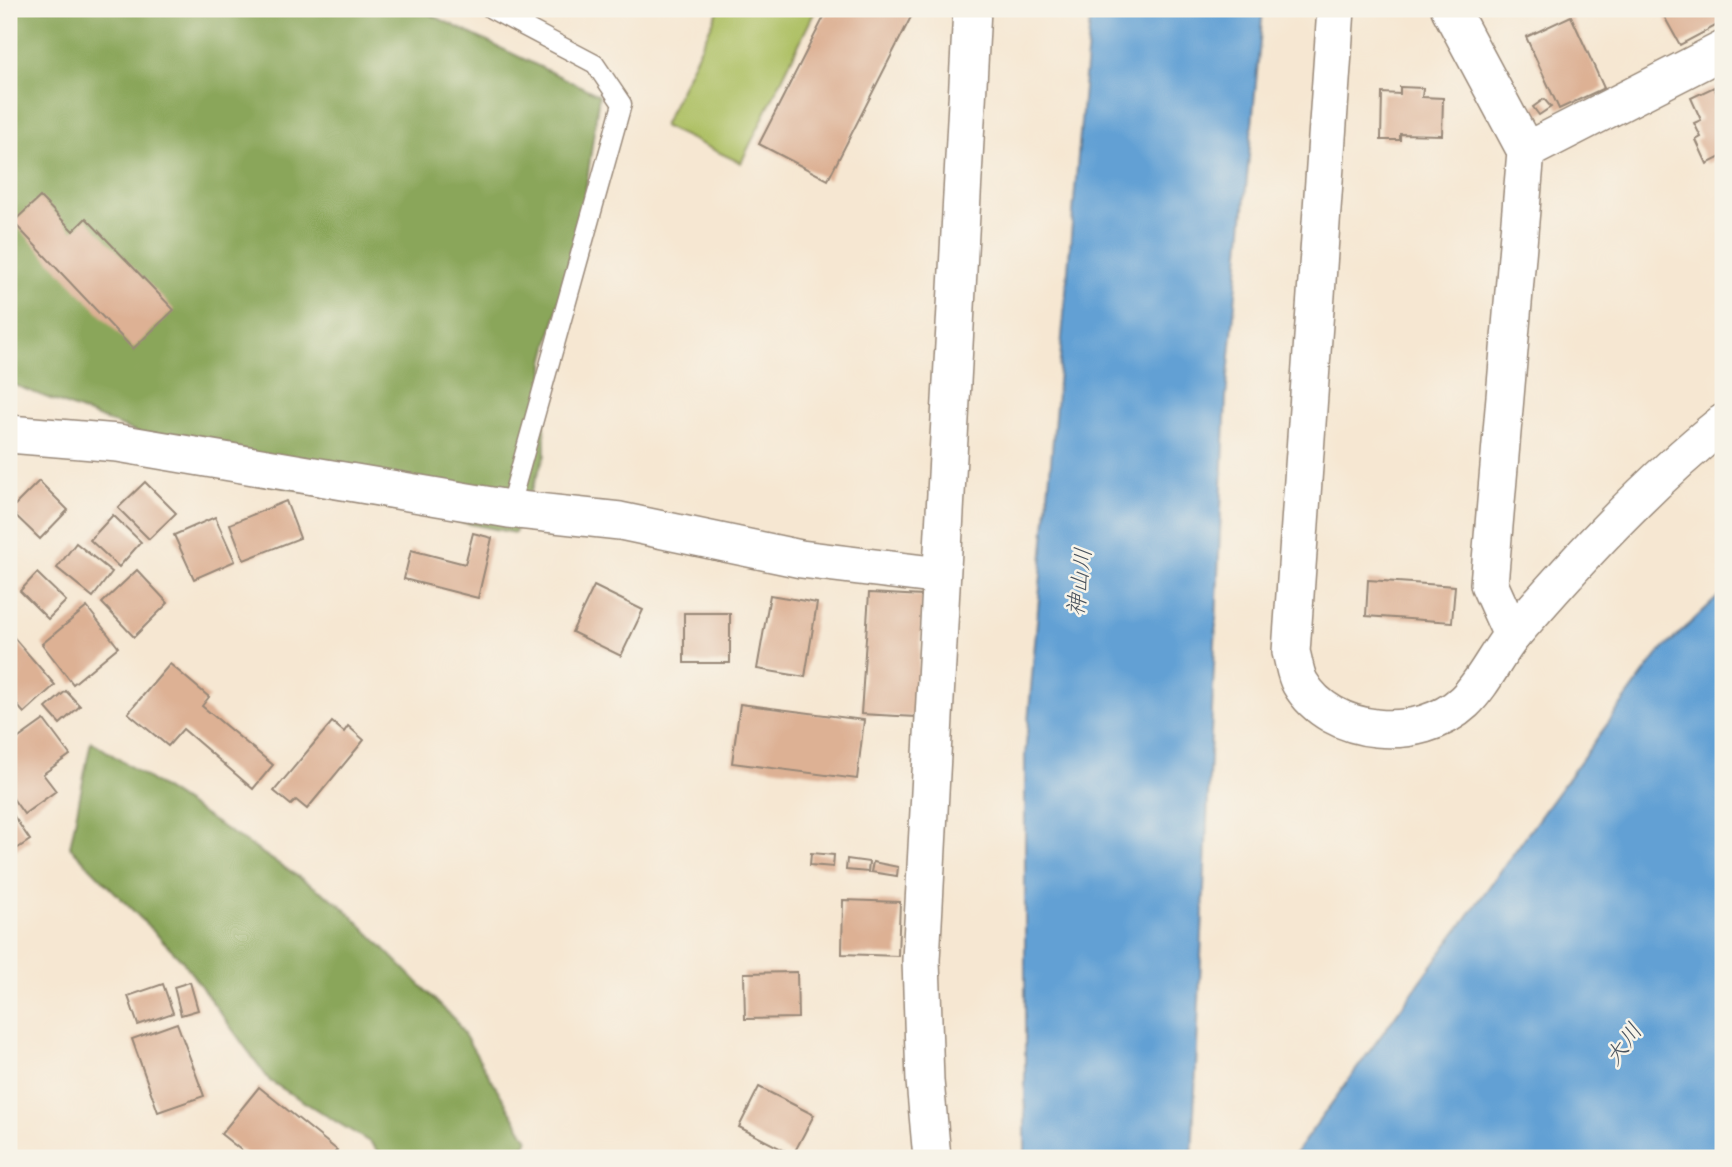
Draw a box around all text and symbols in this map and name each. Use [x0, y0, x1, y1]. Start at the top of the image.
water label: 神山川 [1062, 546, 1100, 618]
water label: 大川 [1599, 1018, 1650, 1073]

